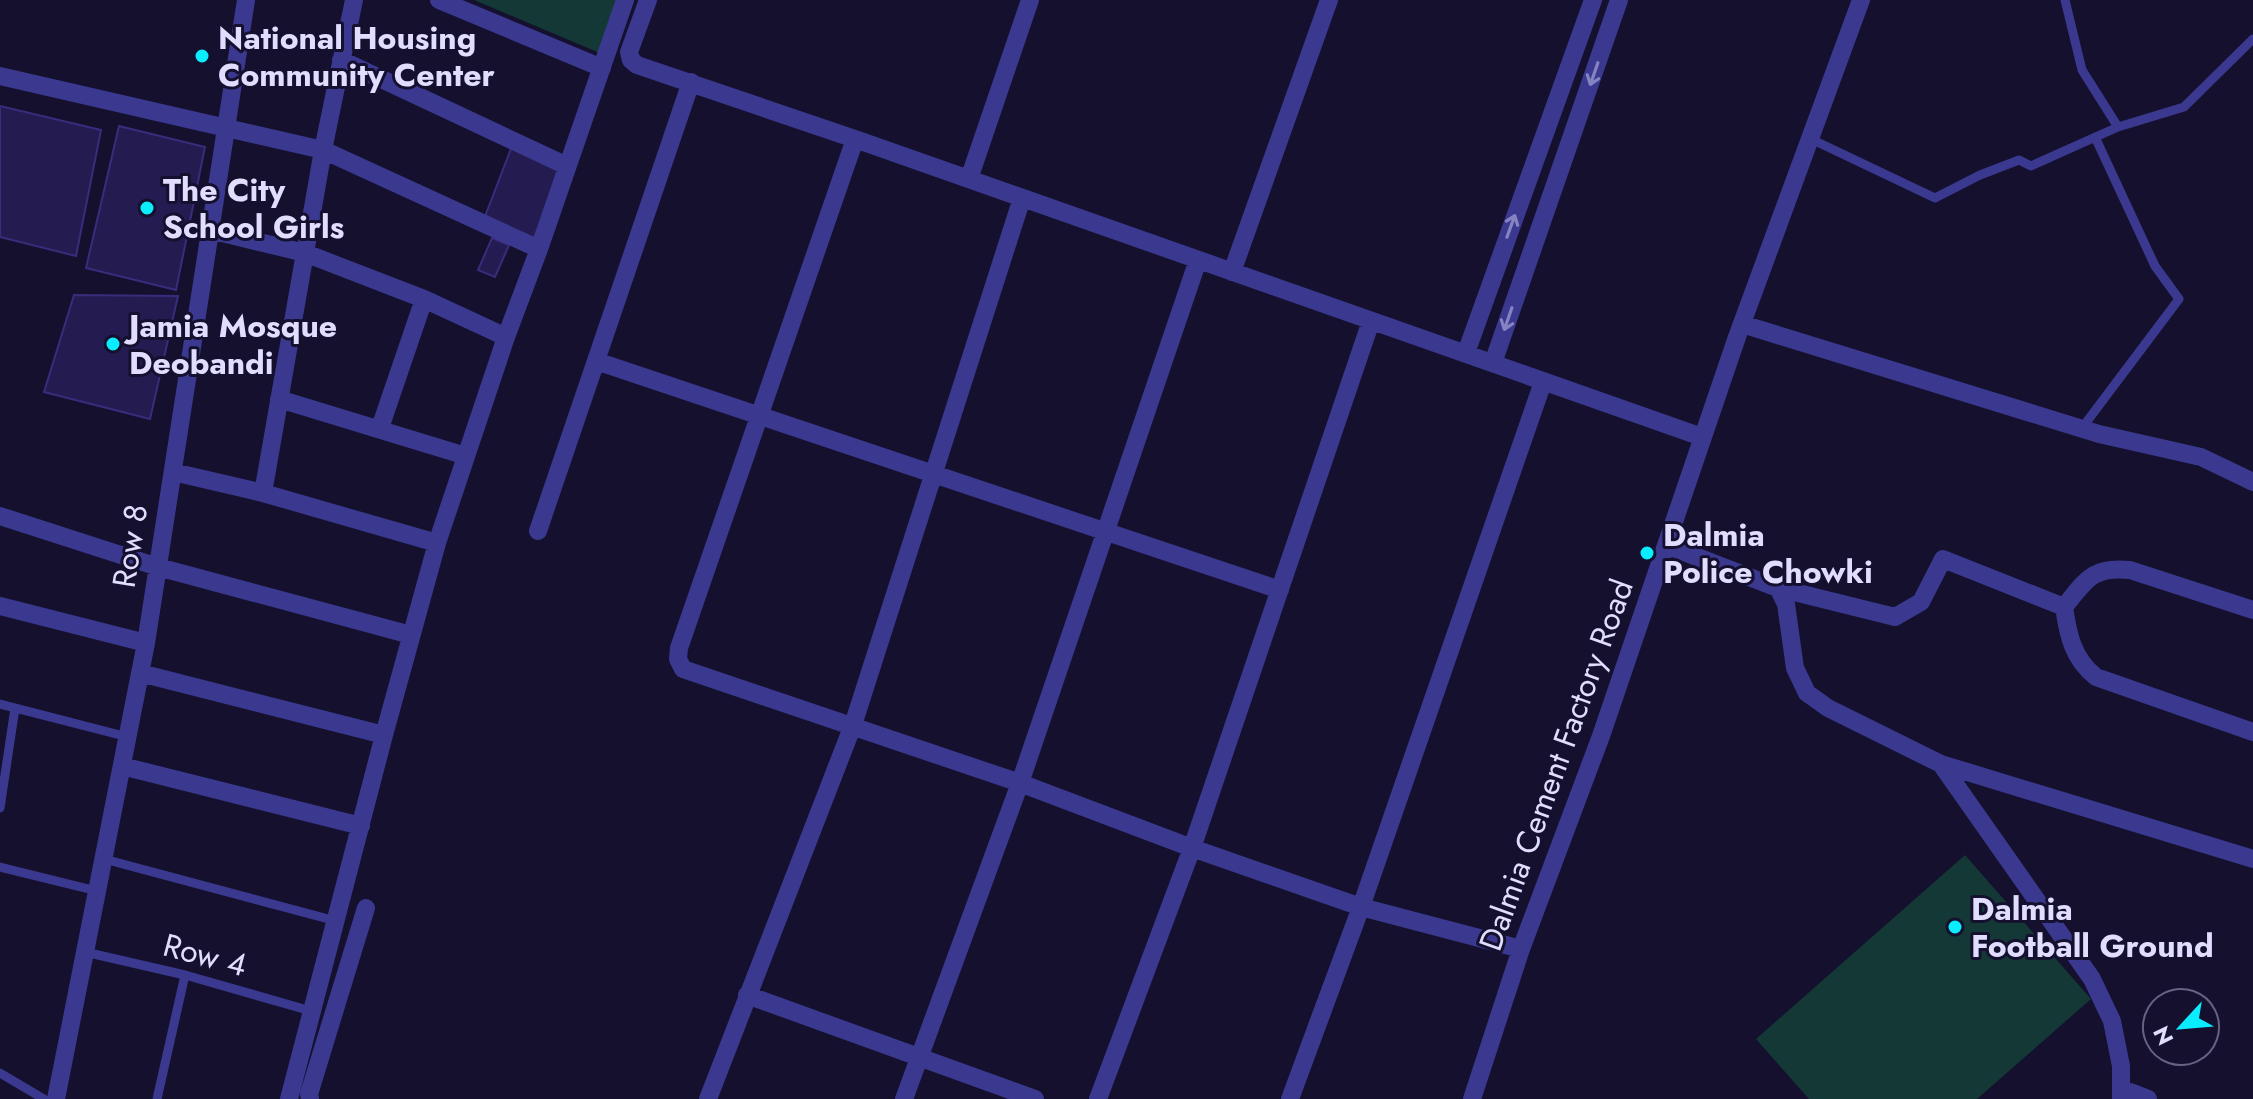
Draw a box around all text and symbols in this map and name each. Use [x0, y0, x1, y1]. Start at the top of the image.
place label: National Housing Community Center [218, 15, 495, 98]
marker: National Housing Community Center [193, 47, 211, 65]
one-way arrow [1585, 61, 1600, 86]
place label: The City School Girls [163, 167, 344, 250]
marker: The City School Girls [138, 199, 156, 217]
one-way arrow [1505, 214, 1520, 239]
place label: Jamia Mosque Deobandi [123, 303, 337, 386]
one-way arrow [1500, 306, 1514, 331]
marker: Jamia Mosque Deobandi [104, 335, 122, 353]
street label: Row 8 [101, 501, 159, 591]
place label: Dalmia Police Chowki [1663, 512, 1873, 595]
marker: Dalmia Police Chowki [1638, 544, 1656, 562]
street label: Dalmia Cement Factory Road [1467, 573, 1645, 957]
place label: Dalmia Football Ground [1971, 886, 2214, 969]
marker: Dalmia Football Ground [1946, 918, 1964, 936]
street label: Row 4 [158, 922, 252, 988]
north arrow [2141, 987, 2221, 1067]
text: N [2145, 1021, 2181, 1051]

